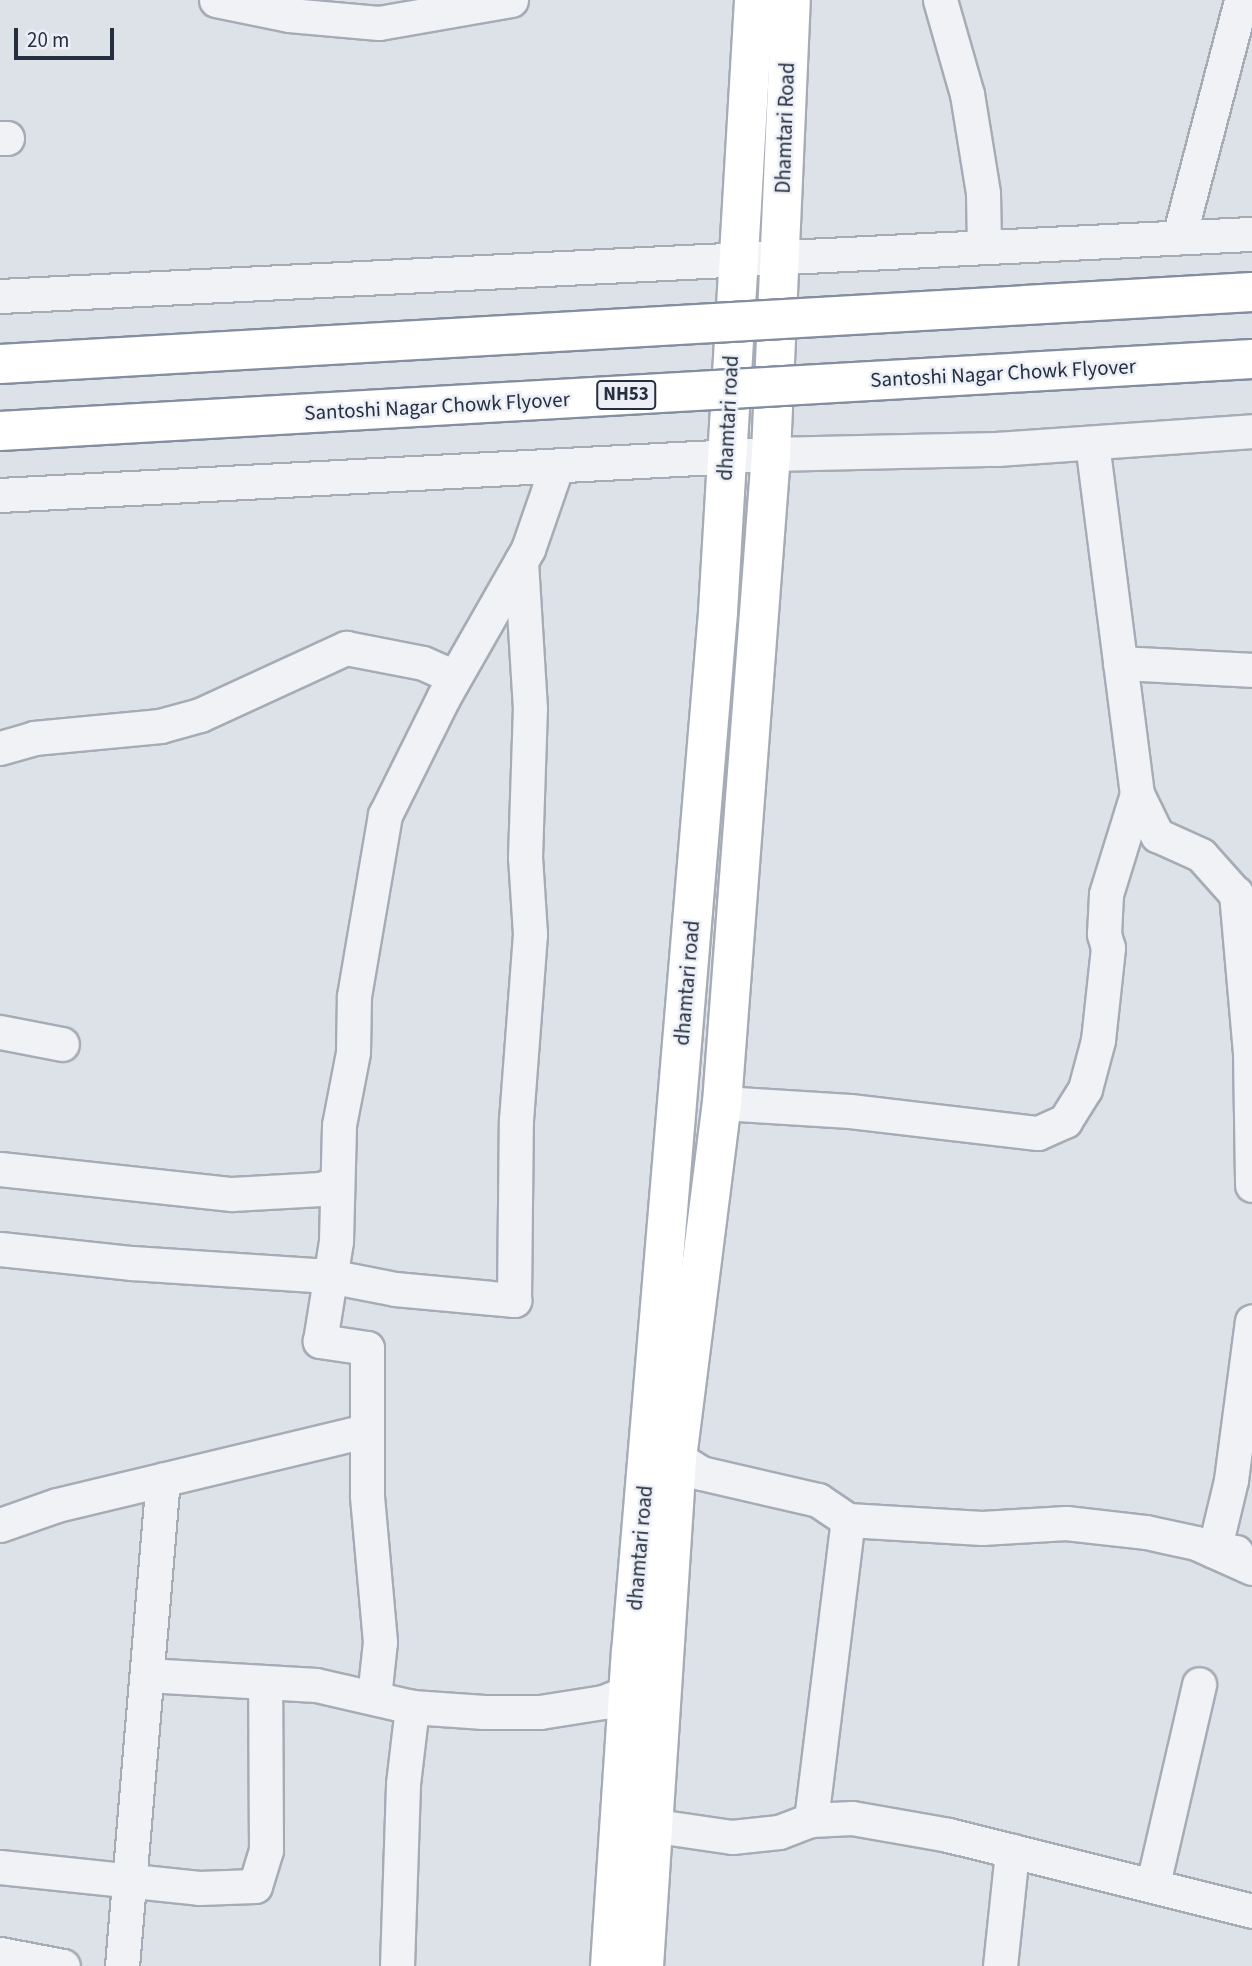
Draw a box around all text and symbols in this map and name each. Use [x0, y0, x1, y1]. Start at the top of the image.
scale bar [18, 14, 117, 58]
text: 20 m [27, 25, 69, 55]
street label: Dhamtari Road [770, 62, 800, 194]
street label: Santoshi Nagar Chowk Flyover [869, 353, 1137, 393]
street label: dhamtari road [712, 355, 744, 481]
road number: NH53 [594, 380, 658, 410]
street label: Santoshi Nagar Chowk Flyover [303, 386, 571, 426]
street label: dhamtari road [669, 919, 705, 1047]
street label: dhamtari road [622, 1484, 658, 1612]

